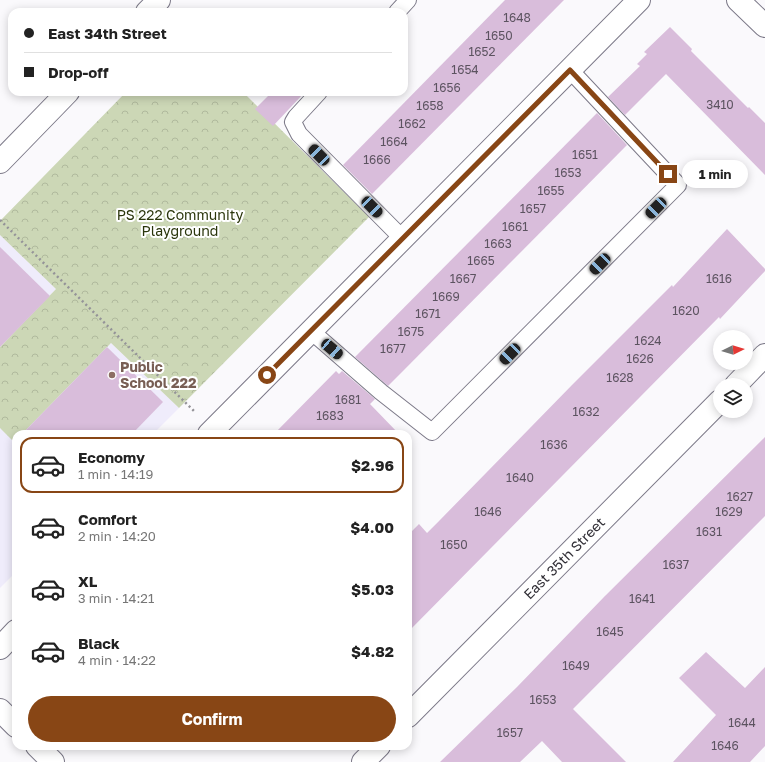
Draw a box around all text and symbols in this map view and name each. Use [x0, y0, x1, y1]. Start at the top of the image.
house number: 1648 [503, 10, 531, 25]
text: East 34th Street [48, 24, 167, 42]
house number: 1650 [485, 28, 513, 43]
house number: 1652 [468, 44, 496, 59]
house number: 1654 [451, 62, 479, 77]
text: Drop-off [48, 63, 108, 81]
house number: 1656 [433, 80, 461, 95]
house number: 3410 [706, 97, 734, 112]
house number: 1658 [416, 98, 444, 113]
house number: 1662 [398, 116, 426, 131]
house number: 1664 [380, 134, 408, 149]
car [306, 142, 332, 168]
house number: 1651 [572, 147, 598, 162]
house number: 1666 [363, 152, 391, 167]
callout: 1 min [682, 160, 748, 188]
house number: 1653 [554, 165, 582, 180]
route end [659, 165, 677, 183]
text: 1 min [699, 166, 731, 182]
house number: 1655 [537, 183, 565, 198]
car [359, 194, 385, 220]
car [643, 195, 669, 221]
house number: 1657 [520, 201, 546, 216]
park label: PS 222 Community Playground [117, 206, 244, 239]
house number: 1661 [502, 219, 528, 234]
house number: 1663 [484, 236, 512, 251]
car [587, 251, 613, 277]
house number: 1665 [467, 253, 495, 268]
house number: 1667 [450, 271, 476, 286]
house number: 1616 [706, 271, 732, 286]
house number: 1669 [432, 289, 460, 304]
house number: 1620 [672, 303, 700, 318]
house number: 1671 [415, 306, 441, 321]
house number: 1675 [398, 324, 424, 339]
north arrow [713, 330, 753, 370]
map controls [713, 330, 753, 418]
house number: 1624 [634, 333, 662, 348]
car [319, 337, 345, 361]
house number: 1677 [380, 341, 406, 356]
car [497, 341, 523, 367]
house number: 1626 [626, 351, 654, 366]
place label: Public School 222 [120, 358, 197, 391]
route start [258, 366, 276, 384]
marker: Public School 222 [107, 370, 117, 380]
house number: 1628 [606, 370, 634, 385]
button: layers [713, 378, 753, 418]
house number: 1681 [335, 392, 361, 407]
house number: 1632 [572, 404, 600, 419]
house number: 1683 [316, 408, 344, 423]
house number: 1636 [540, 437, 568, 452]
icon: car [30, 447, 66, 483]
text: Economy [78, 448, 145, 466]
text: $2.96 [351, 456, 394, 474]
text: 1 min · 14:19 [78, 466, 153, 482]
house number: 1640 [506, 470, 534, 485]
house number: 1627 [727, 489, 753, 504]
house number: 1646 [474, 504, 502, 519]
house number: 1629 [715, 504, 743, 519]
icon: car [30, 509, 66, 545]
text: Comfort [78, 510, 137, 528]
street label: East 35th Street [520, 513, 608, 602]
text: $4.00 [350, 518, 394, 536]
house number: 1631 [696, 524, 722, 539]
text: 2 min · 14:20 [78, 528, 156, 544]
house number: 1650 [440, 537, 468, 552]
house number: 1637 [663, 557, 689, 572]
icon: car [30, 571, 66, 607]
text: XL [78, 572, 97, 590]
text: $5.03 [351, 580, 394, 598]
text: 3 min · 14:21 [78, 590, 154, 606]
house number: 1641 [629, 591, 655, 606]
house number: 1645 [596, 624, 624, 639]
icon: car [30, 633, 66, 669]
text: Black [78, 634, 120, 652]
text: $4.82 [351, 642, 394, 660]
text: 4 min · 14:22 [78, 652, 156, 668]
house number: 1649 [562, 658, 590, 673]
house number: 1653 [529, 692, 557, 707]
button: Confirm [28, 696, 396, 742]
house number: 1644 [728, 715, 756, 730]
house number: 1657 [497, 725, 523, 740]
house number: 1646 [711, 738, 739, 753]

